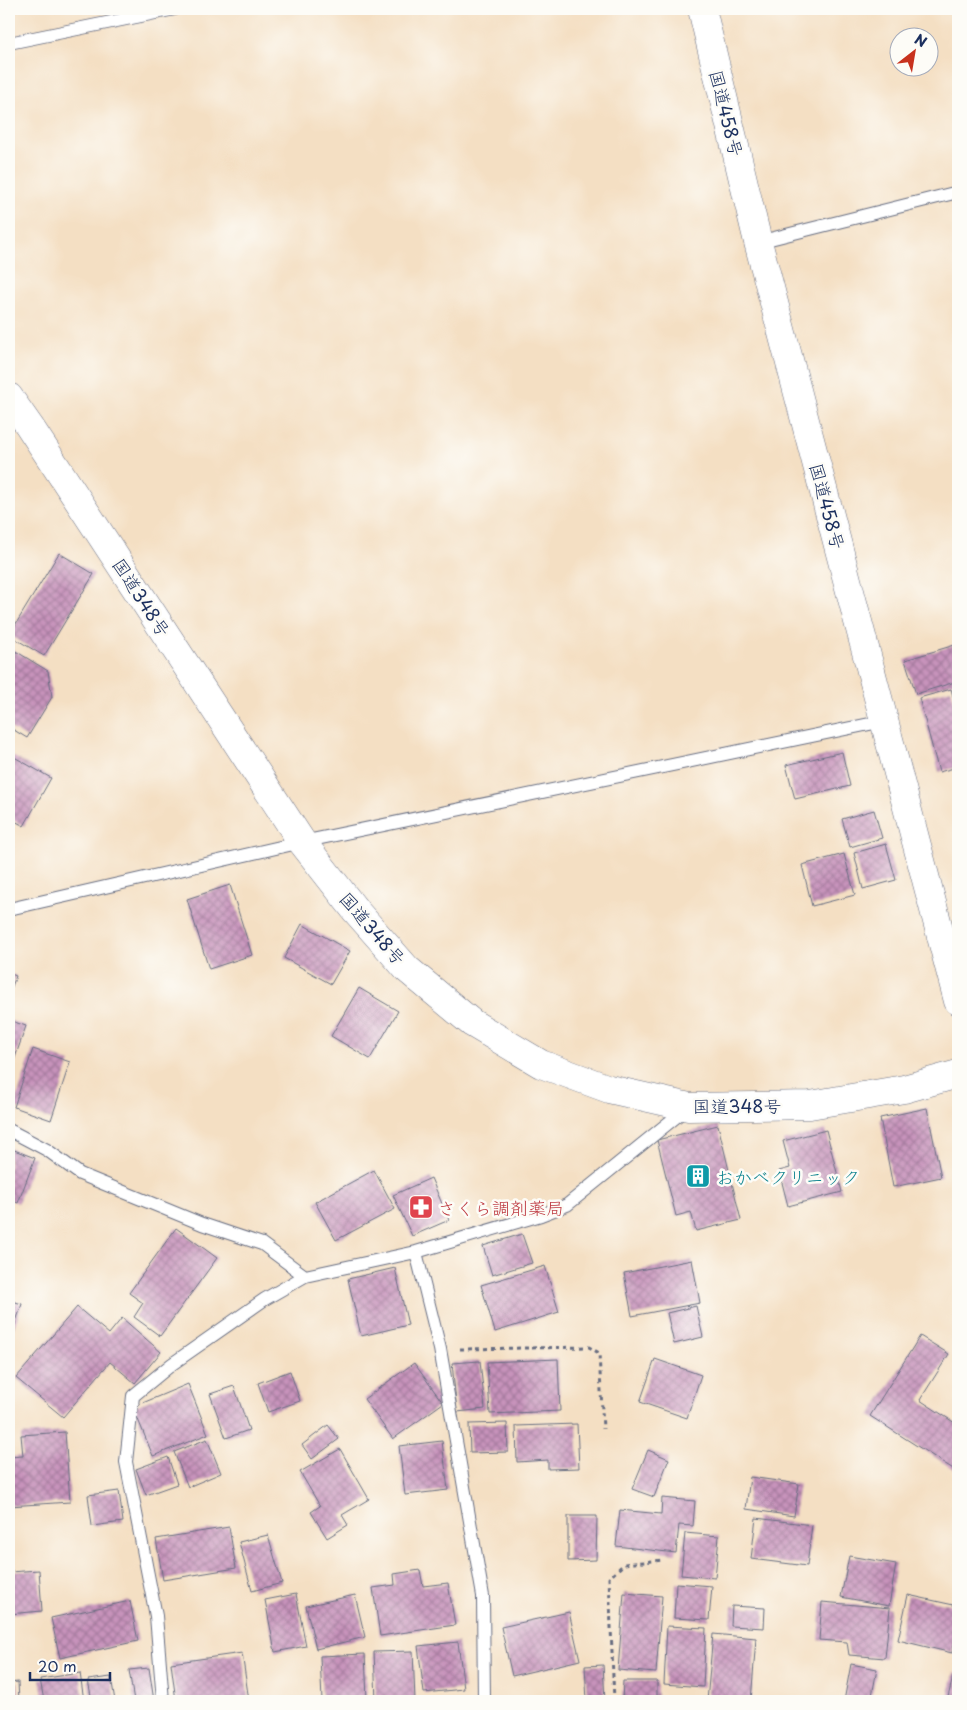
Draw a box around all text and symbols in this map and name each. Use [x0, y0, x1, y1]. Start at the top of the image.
north arrow [890, 28, 940, 78]
text: N [911, 29, 931, 52]
street label: 国道458号 [703, 67, 751, 159]
street label: 国道458号 [804, 460, 852, 552]
street label: 国道348号 [106, 552, 178, 642]
street label: 国道348号 [334, 886, 412, 970]
street label: 国道348号 [693, 1092, 781, 1119]
building icon: おかべクリニック [685, 1163, 711, 1189]
place label: おかべクリニック [716, 1163, 860, 1190]
pharmacy icon: さくら調剤薬局 [408, 1194, 434, 1220]
place label: さくら調剤薬局 [438, 1194, 564, 1221]
scale bar [30, 1650, 110, 1682]
text: 20 m [38, 1654, 77, 1677]

